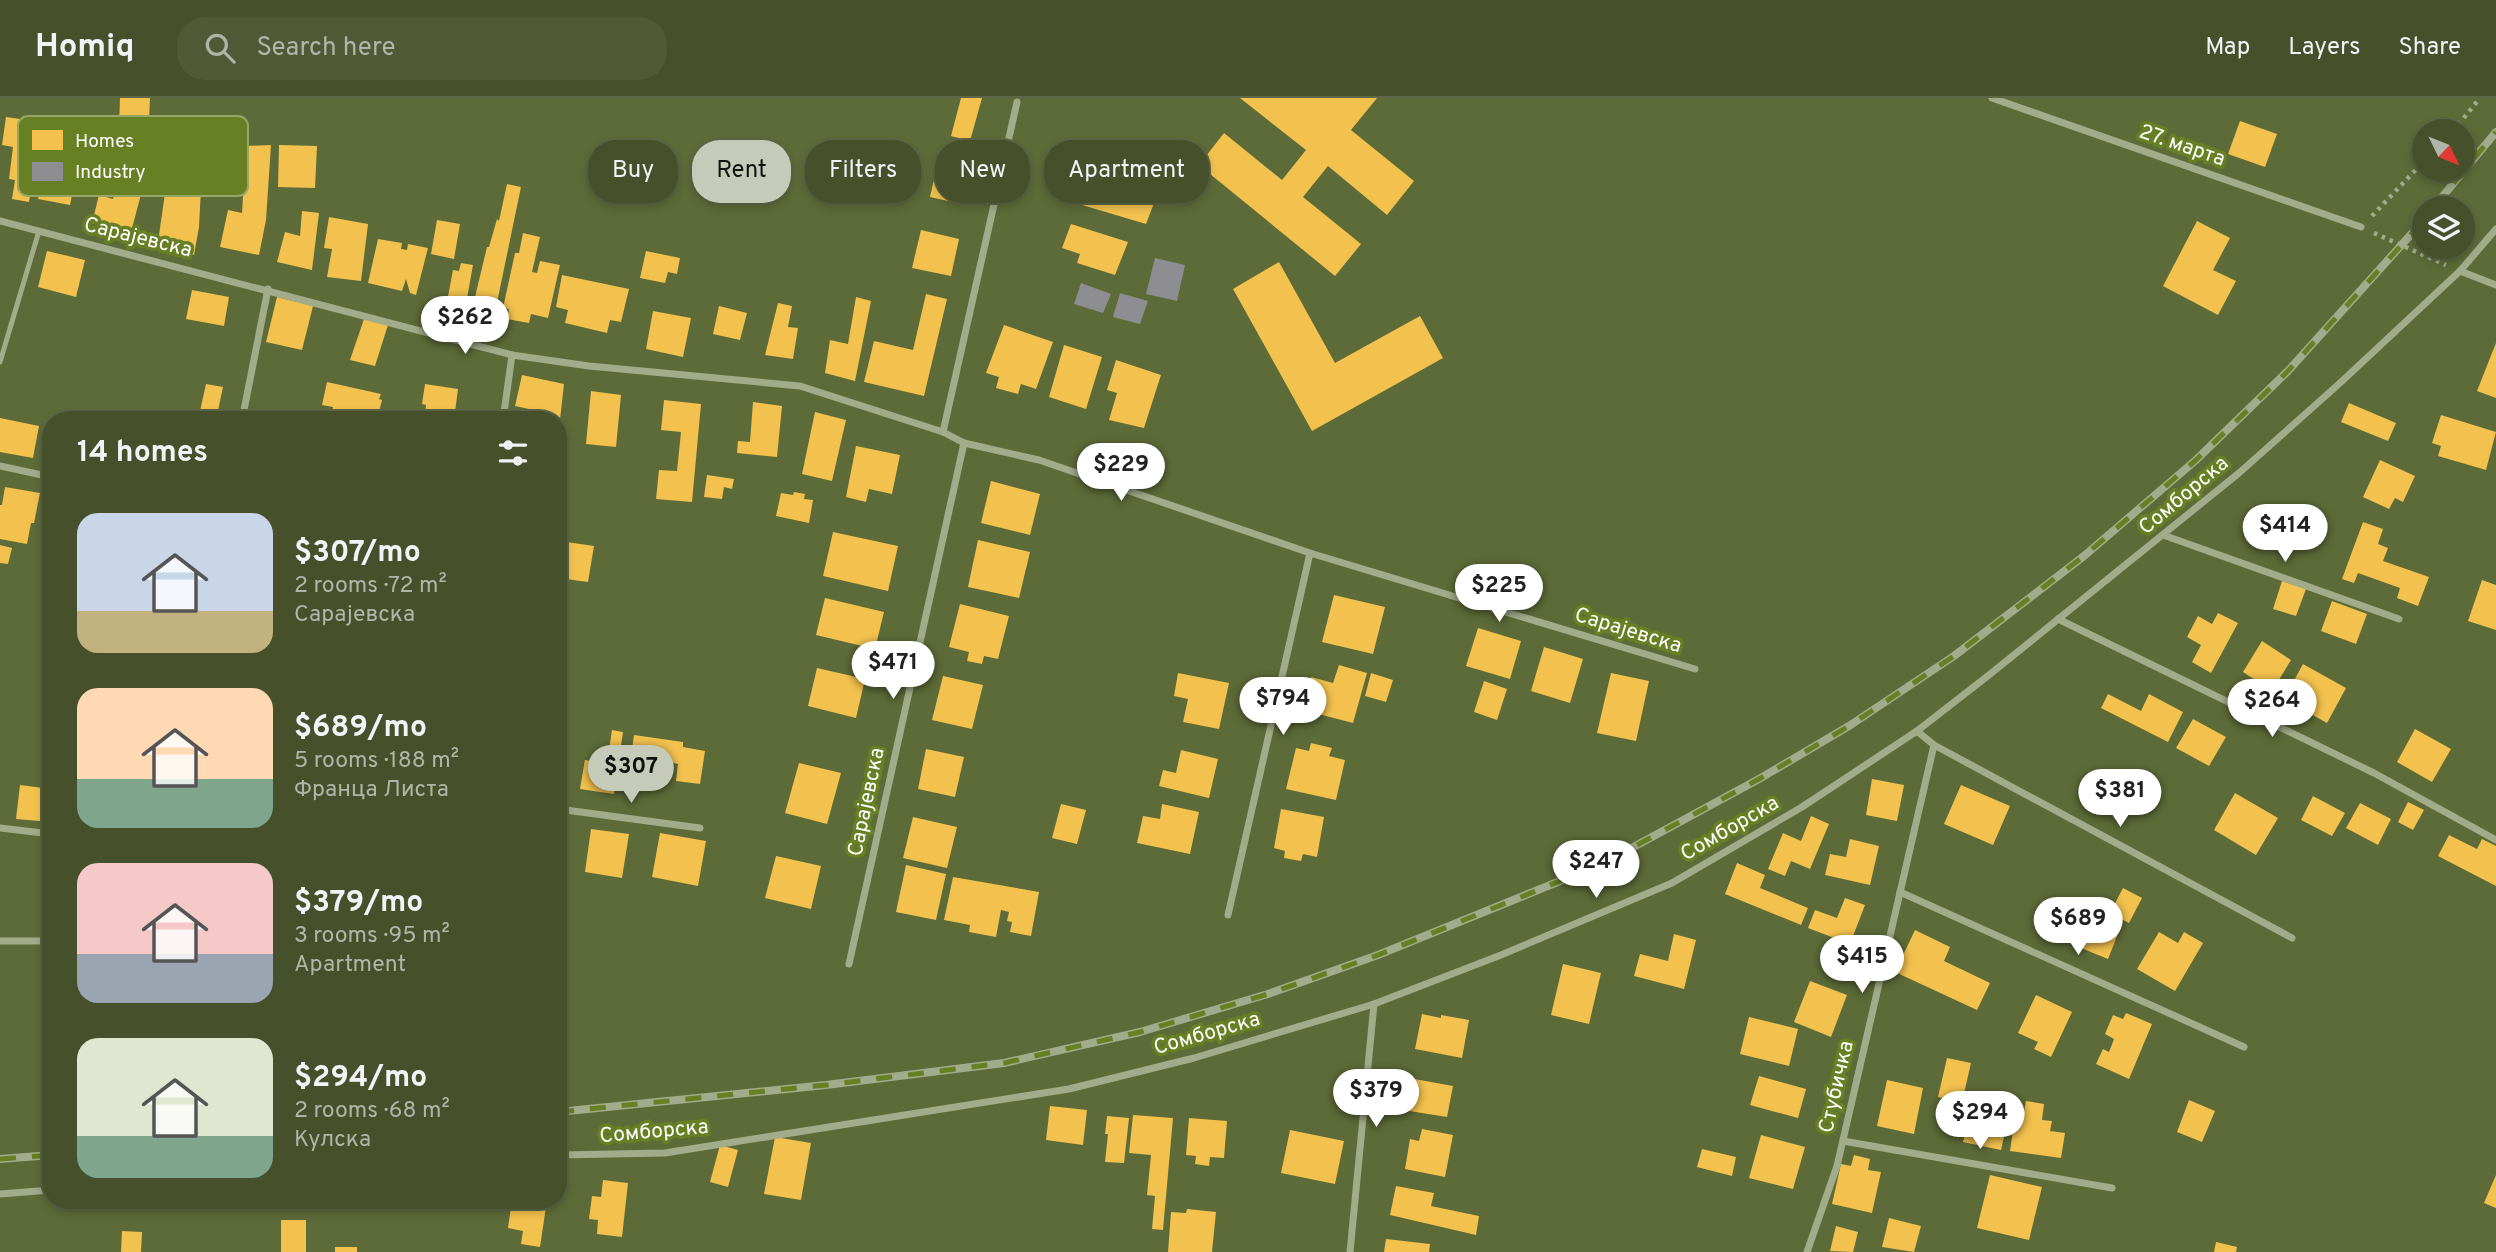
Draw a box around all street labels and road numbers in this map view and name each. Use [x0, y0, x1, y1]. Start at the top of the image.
street label: 27. марта [2135, 119, 2229, 173]
street label: Сарајевска [81, 212, 195, 264]
street label: Сомборска [2133, 451, 2235, 541]
street label: Сарајевска [1571, 602, 1685, 660]
street label: Сарајевска [842, 745, 892, 859]
street label: Сомборска [1676, 790, 1784, 868]
street label: Сомборска [1151, 1006, 1263, 1062]
street label: Стубичка [1813, 1038, 1861, 1136]
street label: Сомборска [598, 1114, 710, 1150]

